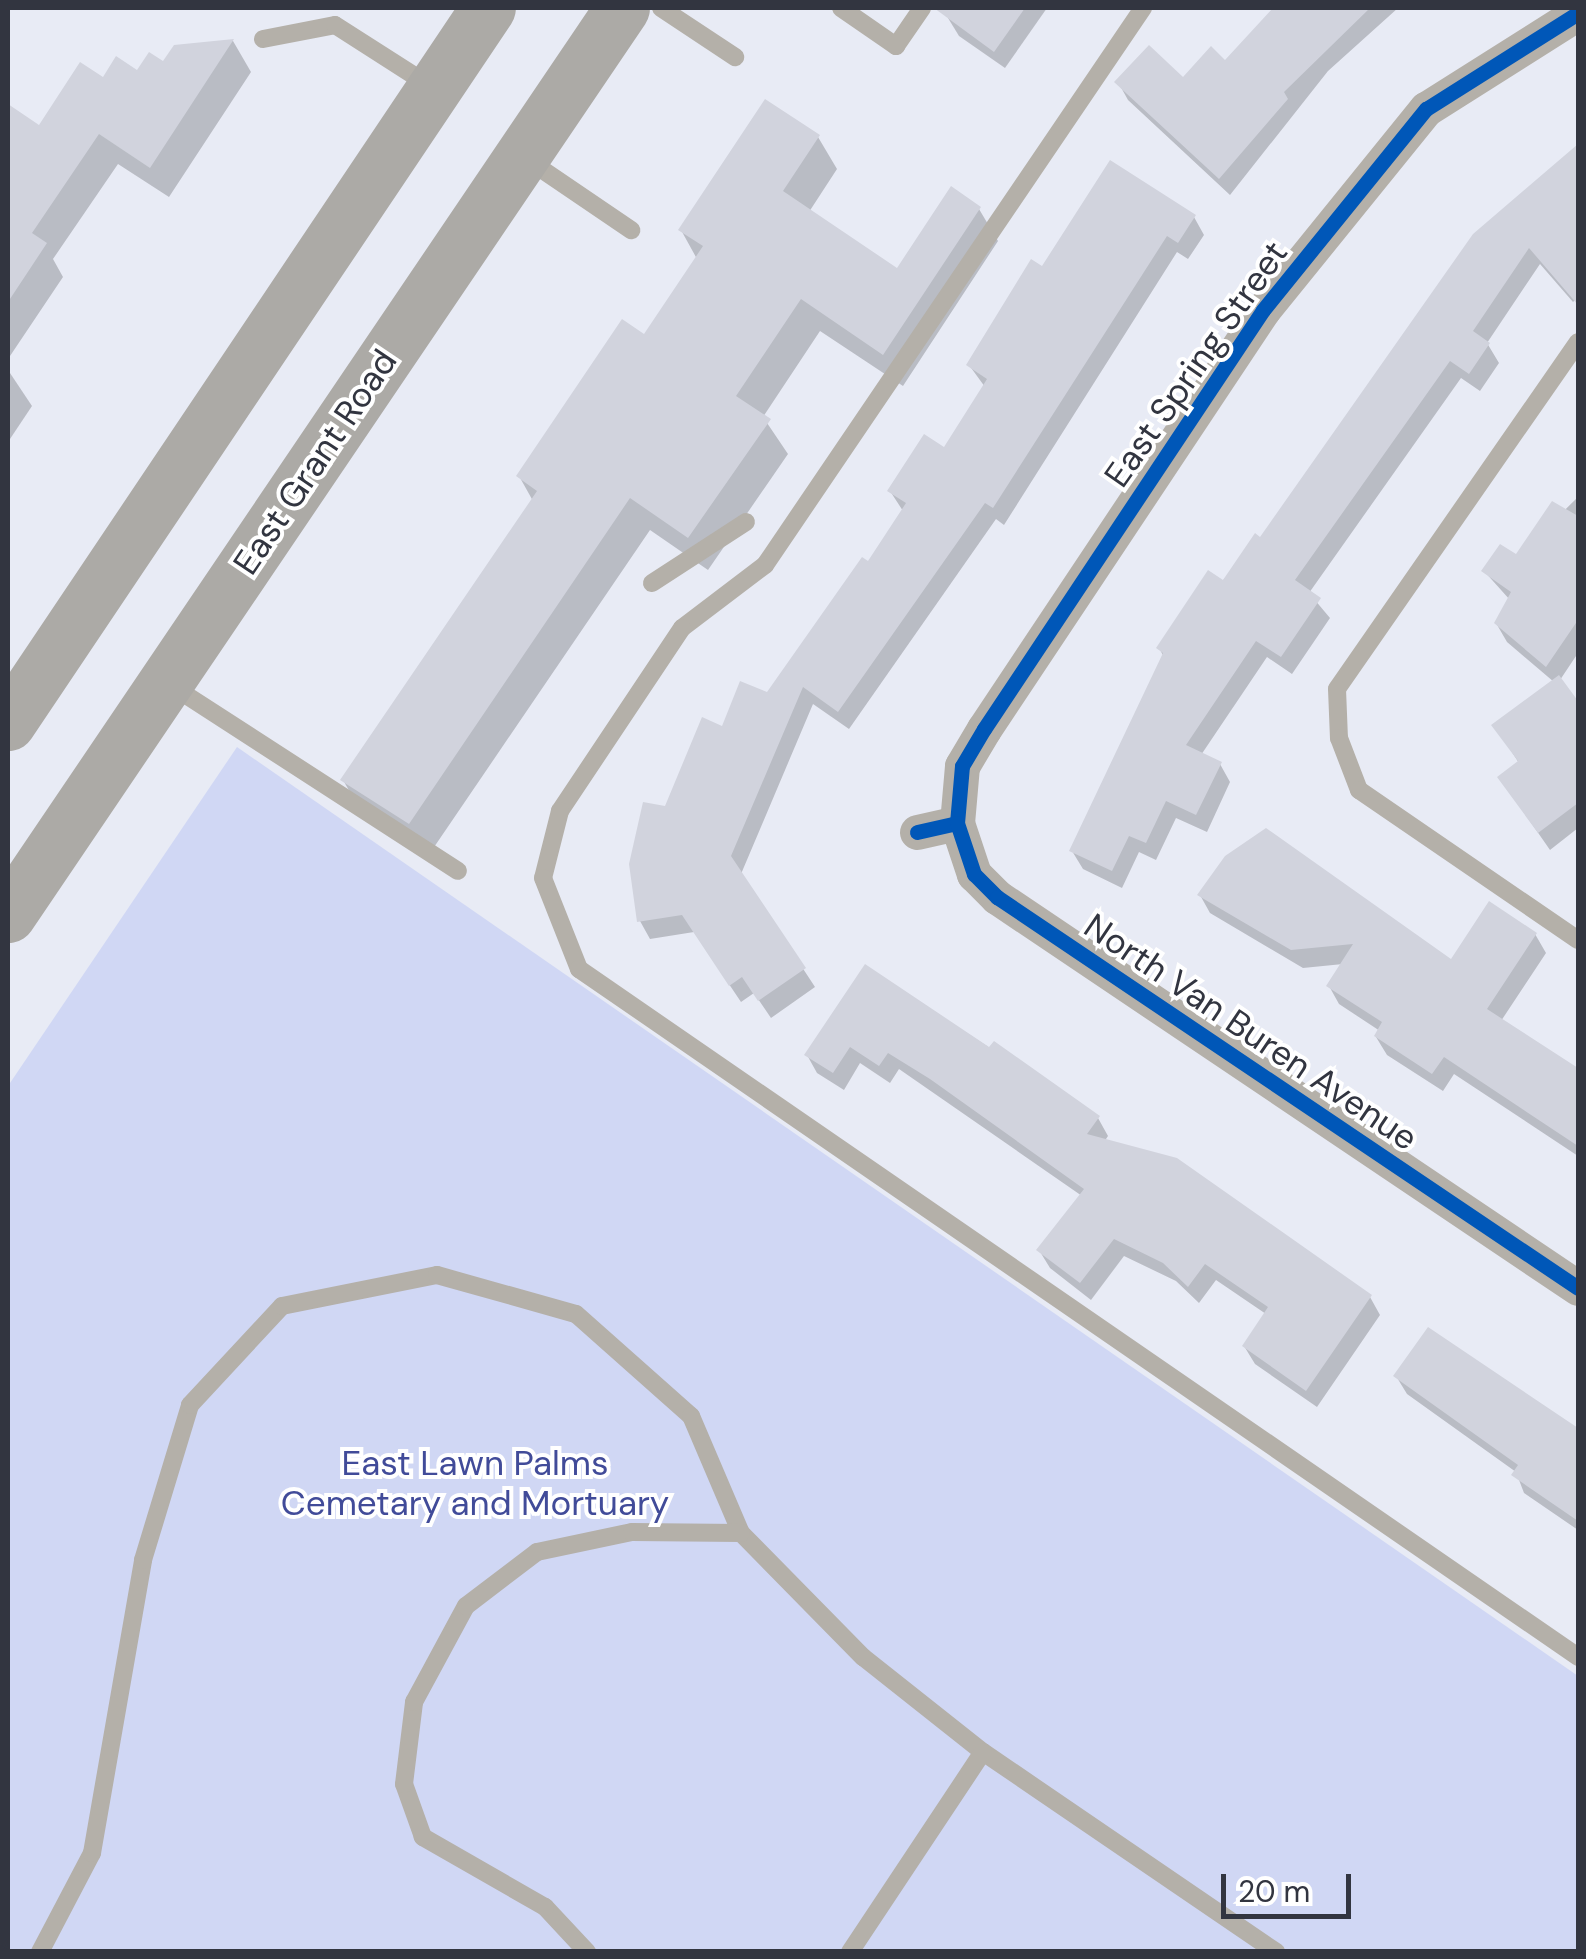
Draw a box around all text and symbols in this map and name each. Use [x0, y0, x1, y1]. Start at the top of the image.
street label: East Spring Street [1096, 233, 1296, 495]
street label: East Grant Road [224, 342, 406, 582]
street label: North Van Buren Avenue [1077, 905, 1425, 1159]
park label: East Lawn Palms Cemetary and Mortuary [281, 1442, 669, 1524]
scale bar [1226, 1854, 1356, 1916]
text: 20 m [1238, 1872, 1310, 1911]

